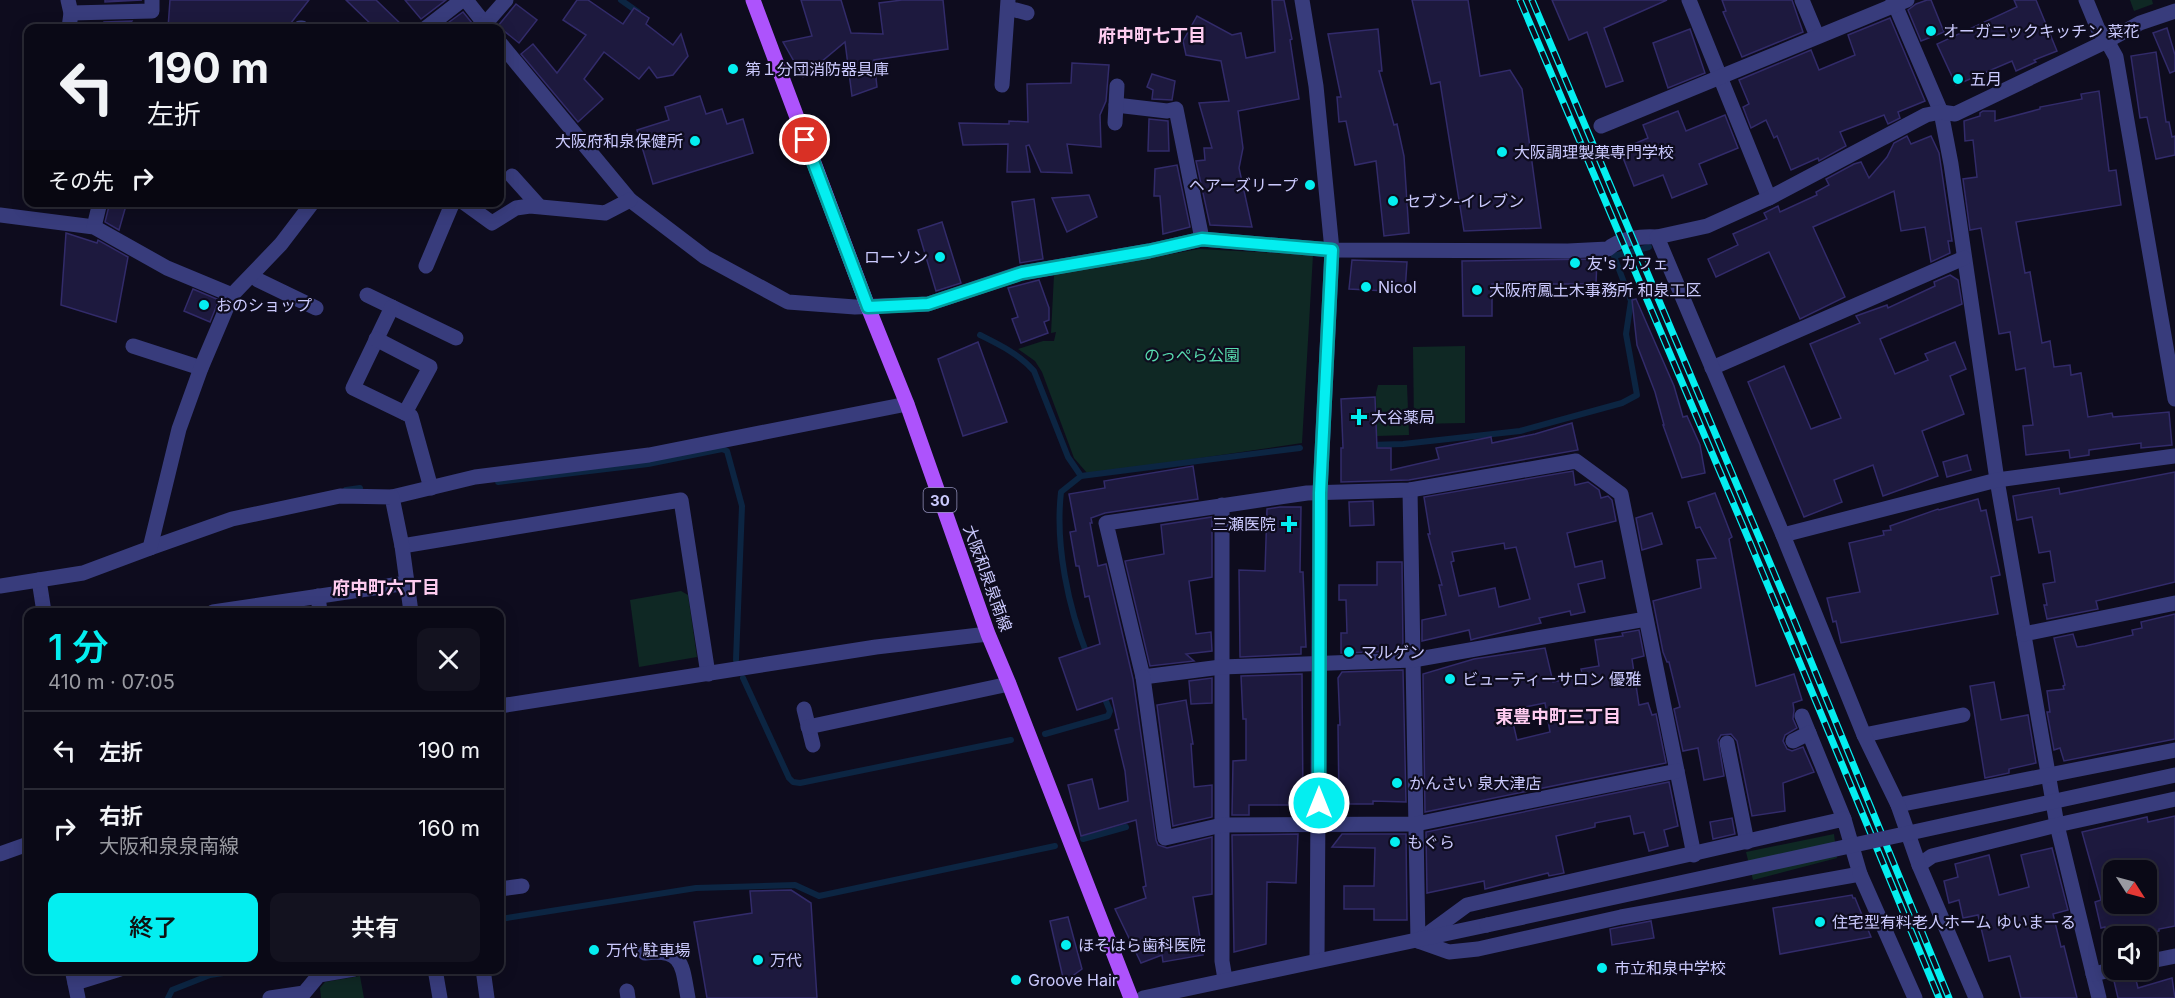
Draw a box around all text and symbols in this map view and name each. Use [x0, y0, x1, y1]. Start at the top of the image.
place label: オーガニックキッチン 菜花 [1943, 21, 2140, 41]
marker: オーガニックキッチン 菜花 [1924, 24, 1938, 38]
district label: 府中町七丁目 [1098, 25, 1206, 46]
text: 190 m [147, 42, 269, 93]
icon: left [48, 48, 126, 126]
place label: 第１分団消防器具庫 [745, 59, 889, 79]
marker: 第１分団消防器具庫 [726, 62, 740, 76]
place label: 五月 [1970, 69, 2002, 89]
marker: 五月 [1951, 72, 1965, 86]
text: 左折 [147, 98, 201, 131]
pin [779, 114, 830, 165]
icon: arrive [788, 123, 821, 156]
place label: 大阪府和泉保健所 [555, 131, 683, 151]
marker: 大阪府和泉保健所 [688, 134, 702, 148]
place label: 大阪調理製菓専門学校 [1514, 142, 1674, 162]
marker: 大阪調理製菓専門学校 [1495, 145, 1509, 159]
icon: right [126, 162, 159, 195]
text: その先 [48, 168, 114, 194]
place label: ヘアーズリープ [1189, 175, 1298, 195]
marker: ヘアーズリープ [1303, 178, 1317, 192]
place label: セブン-イレブン [1405, 191, 1524, 211]
marker: セブン-イレブン [1386, 194, 1400, 208]
place label: ローソン [864, 247, 928, 267]
marker: ローソン [933, 250, 947, 264]
place label: 友's カフェ [1587, 253, 1669, 273]
marker: 友's カフェ [1568, 256, 1582, 270]
place label: Nicol [1378, 277, 1417, 297]
marker: Nicol [1359, 280, 1373, 294]
place label: 大阪府鳳土木事務所 和泉工区 [1489, 280, 1702, 300]
marker: 大阪府鳳土木事務所 和泉工区 [1470, 283, 1484, 297]
place label: おのショップ [216, 295, 312, 315]
marker: おのショップ [197, 298, 211, 312]
park label: のっぺら公園 [1144, 345, 1240, 365]
place label: 大谷薬局 [1371, 407, 1435, 427]
marker: 大谷薬局 [1352, 410, 1366, 424]
road number: 30 [924, 488, 956, 512]
place label: 三瀬医院 [1212, 514, 1276, 534]
marker: 三瀬医院 [1280, 515, 1298, 533]
street label: 大阪和泉泉南線 [959, 522, 1017, 634]
district label: 府中町六丁目 [332, 577, 440, 598]
text: 1 分 [48, 625, 108, 669]
button: close [417, 628, 480, 691]
place label: マルゲン [1361, 642, 1425, 662]
marker: マルゲン [1342, 645, 1356, 659]
place label: ビューティーサロン 優雅 [1462, 669, 1641, 689]
text: 410 m · 07:05 [48, 670, 175, 694]
marker: ビューティーサロン 優雅 [1443, 672, 1457, 686]
district label: 東豊中町三丁目 [1495, 706, 1621, 727]
icon: left [48, 734, 81, 767]
text: 190 m [418, 737, 480, 763]
text: 左折 [99, 739, 143, 765]
position arrow [1287, 771, 1351, 835]
place label: かんさい 泉大津店 [1409, 773, 1542, 793]
marker: かんさい 泉大津店 [1390, 776, 1404, 790]
text: 右折 [99, 803, 143, 829]
icon: right [48, 812, 81, 845]
text: 160 m [418, 815, 480, 841]
place label: もぐら [1407, 832, 1455, 852]
text: 大阪和泉泉南線 [99, 834, 239, 858]
marker: もぐら [1388, 835, 1402, 849]
north arrow [2103, 860, 2157, 914]
map controls [2103, 860, 2157, 980]
button: 終了 [48, 893, 258, 962]
button: 共有 [270, 893, 480, 962]
place label: 住宅型有料老人ホーム ゆいまーる [1832, 912, 2076, 932]
marker: 住宅型有料老人ホーム ゆいまーる [1813, 915, 1827, 929]
button: sound [2103, 926, 2157, 980]
place label: ほそはら歯科医院 [1078, 935, 1206, 955]
marker: ほそはら歯科医院 [1059, 938, 1073, 952]
place label: 万代 駐車場 [606, 940, 691, 960]
marker: 万代 駐車場 [587, 943, 601, 957]
place label: 万代 [770, 950, 802, 970]
marker: 万代 [751, 953, 765, 967]
place label: 市立和泉中学校 [1614, 958, 1726, 978]
marker: 市立和泉中学校 [1595, 961, 1609, 975]
place label: Groove Hair [1028, 970, 1118, 990]
marker: Groove Hair [1009, 973, 1023, 987]

